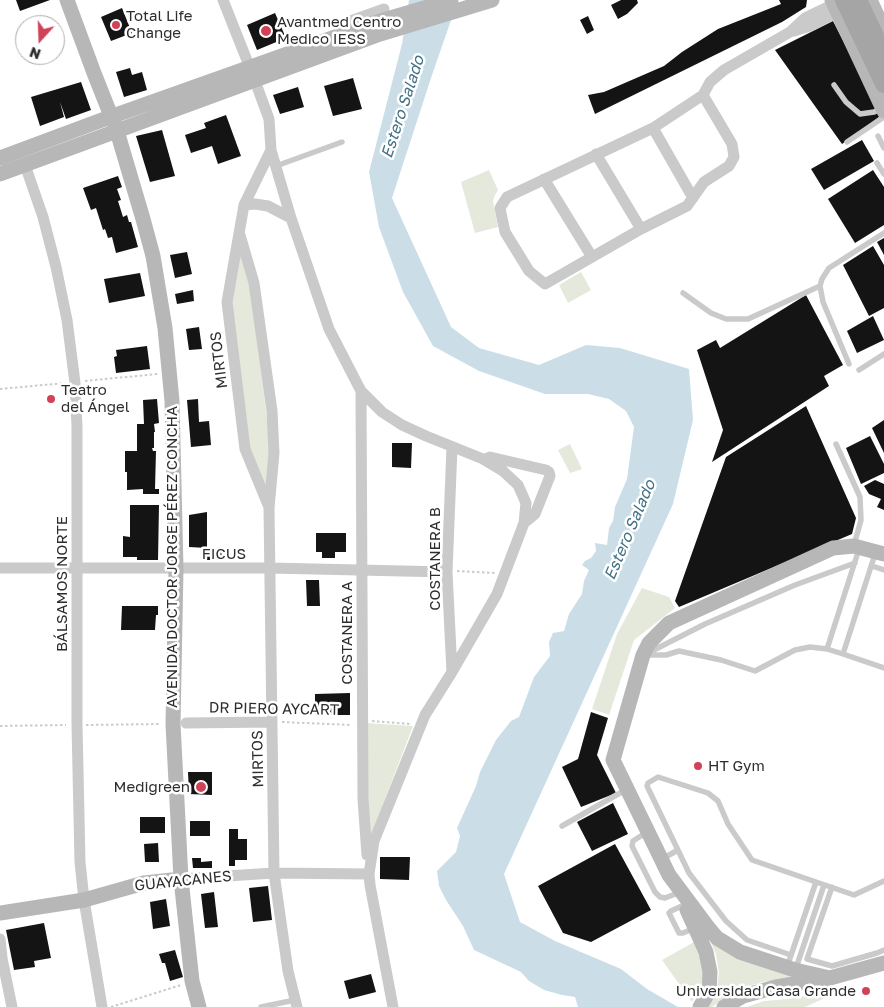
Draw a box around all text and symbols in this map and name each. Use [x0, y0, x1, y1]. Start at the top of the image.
place label: Total Life Change [126, 7, 193, 42]
place label: Avantmed Centro Medico IESS [277, 13, 401, 48]
north arrow [15, 15, 65, 65]
marker: Total Life Change [110, 19, 122, 31]
marker: Avantmed Centro Medico IESS [259, 24, 273, 38]
text: N [27, 44, 43, 63]
water label: Estero Salado [377, 53, 429, 161]
street label: MIRTOS [207, 330, 231, 390]
place label: Teatro del Ángel [61, 381, 129, 416]
marker: Teatro del Ángel [45, 393, 57, 405]
street label: AVENIDA DOCTOR JORGE PÉREZ CONCHA [163, 406, 181, 708]
water label: Estero Salado [600, 477, 660, 583]
street label: COSTANERA B [426, 507, 444, 611]
street label: BÁLSAMOS NORTE [53, 516, 71, 652]
street label: FICUS [202, 545, 246, 563]
street label: COSTANERA A [338, 581, 356, 685]
street label: DR PIERO AYCART [209, 699, 339, 719]
street label: MIRTOS [249, 730, 267, 788]
place label: HT Gym [708, 757, 765, 775]
marker: HT Gym [692, 760, 704, 772]
place label: Medigreen [114, 778, 190, 796]
marker: Medigreen [194, 780, 208, 794]
street label: GUAYACANES [134, 867, 232, 895]
place label: Universidad Casa Grande [676, 982, 856, 1000]
marker: Universidad Casa Grande [860, 985, 872, 997]

